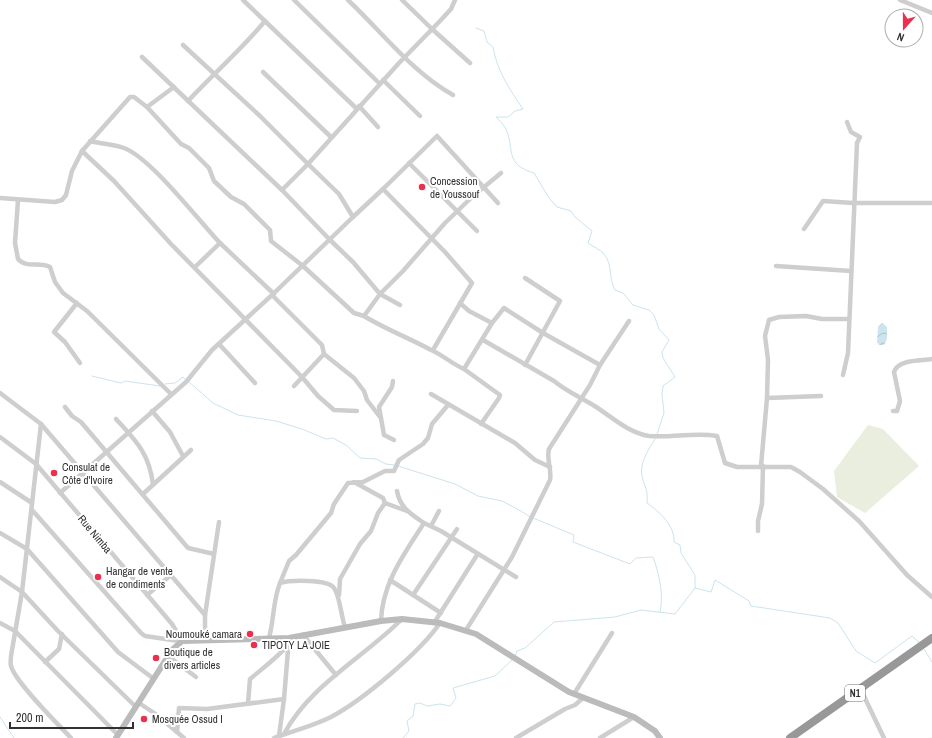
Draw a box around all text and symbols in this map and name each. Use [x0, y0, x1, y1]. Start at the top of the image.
north arrow [884, 8, 924, 48]
text: N [895, 30, 906, 45]
place label: Concession de Youssouf [430, 174, 480, 201]
marker: Concession de Youssouf [417, 182, 427, 192]
place label: Consulat de Côte d'Ivoire [62, 460, 113, 487]
marker: Consulat de Côte d'Ivoire [49, 468, 59, 478]
street label: Rue Nimba [75, 512, 115, 556]
place label: Hangar de vente de condiments [106, 564, 173, 591]
marker: Hangar de vente de condiments [93, 572, 103, 582]
place label: Noumouké camara [166, 627, 242, 641]
marker: Noumouké camara [245, 629, 255, 639]
place label: TIPOTY LA JOIE [262, 638, 330, 652]
marker: TIPOTY LA JOIE [249, 640, 259, 650]
place label: Boutique de divers articles [164, 645, 221, 672]
marker: Boutique de divers articles [151, 653, 161, 663]
road number: N1 [845, 685, 865, 701]
scale bar [10, 704, 133, 730]
text: 200 m [16, 710, 43, 726]
place label: Mosquée Ossud I [152, 712, 223, 726]
marker: Mosquée Ossud I [139, 714, 149, 724]

